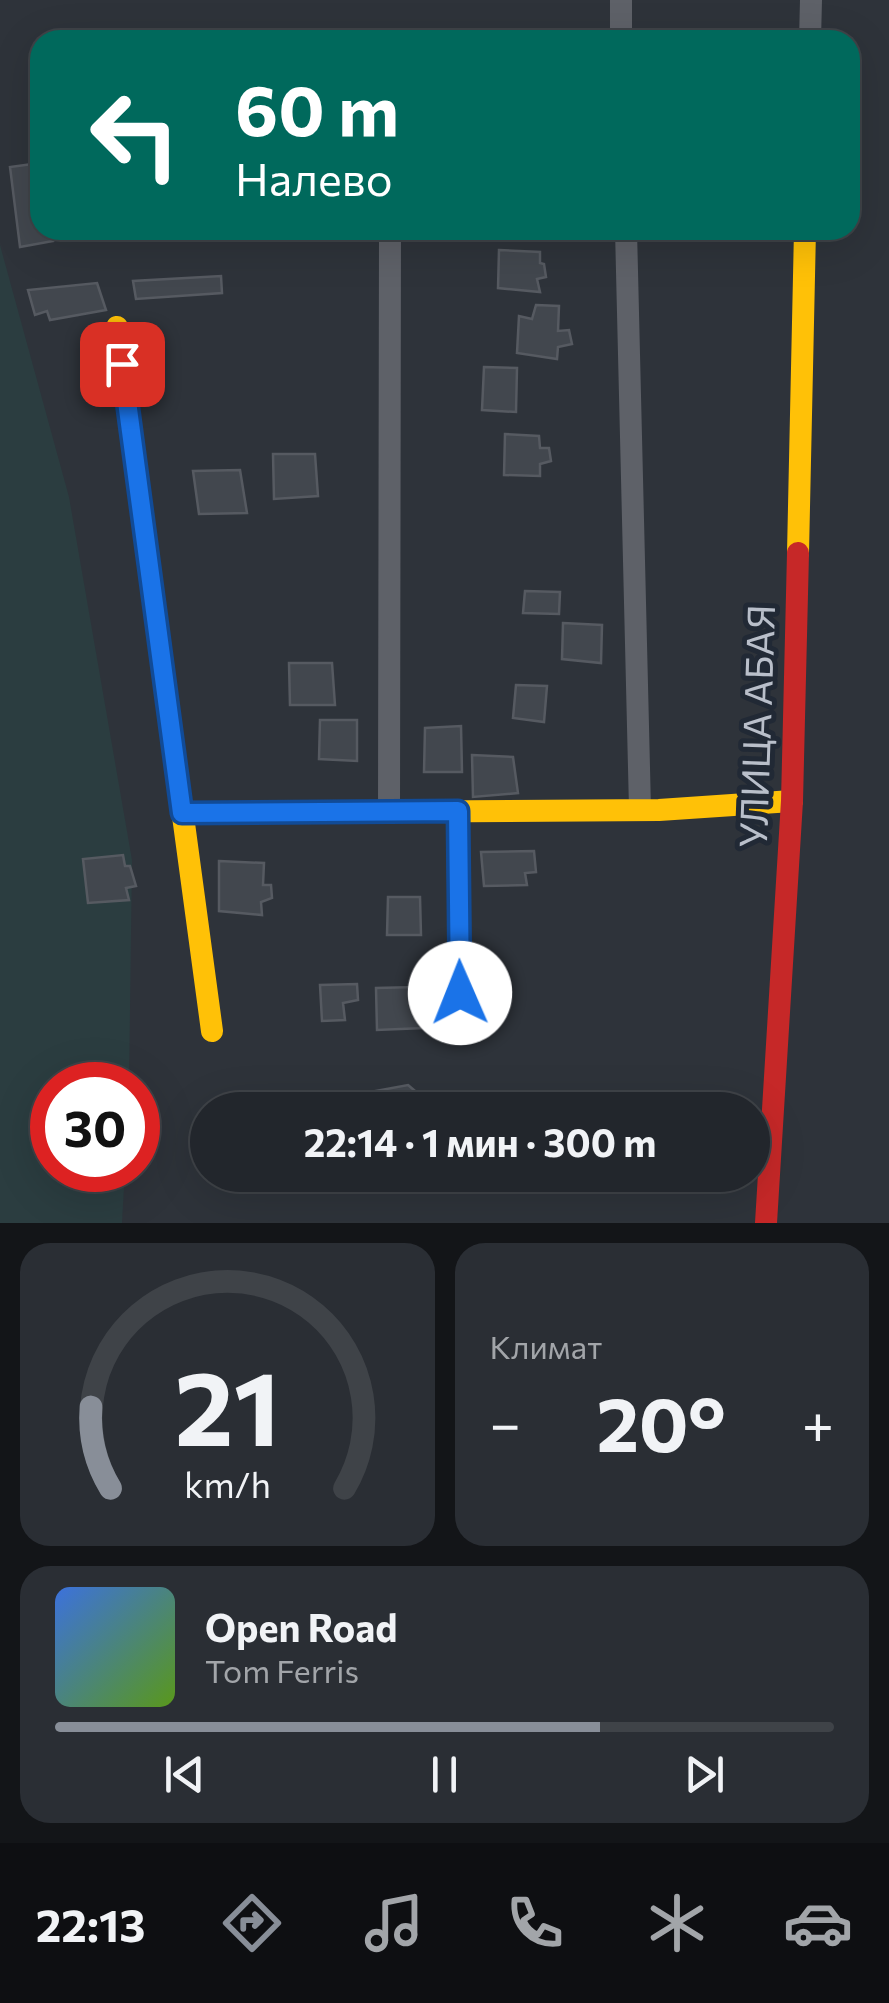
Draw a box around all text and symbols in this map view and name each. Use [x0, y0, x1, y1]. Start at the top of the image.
text: 60 m [235, 65, 399, 150]
icon: left [70, 70, 200, 200]
text: Налево [235, 150, 393, 205]
pin [80, 322, 165, 407]
icon: arrive [95, 337, 150, 392]
street label: УЛИЦА АБАЯ [728, 603, 783, 848]
position arrow [408, 941, 512, 1045]
speed limit sign: 30 [30, 1062, 160, 1192]
text: 22:14 · 1 мин · 300 m [304, 1118, 656, 1165]
text: Климат [490, 1326, 602, 1366]
text: 21 [174, 1340, 280, 1467]
text: 20° [596, 1376, 726, 1467]
text: − [490, 1388, 521, 1455]
text: + [802, 1388, 834, 1455]
text: km/h [184, 1462, 271, 1505]
text: Open Road [205, 1603, 398, 1650]
text: Tom Ferris [205, 1650, 359, 1690]
icon: previous [157, 1747, 212, 1802]
icon: pause [417, 1747, 472, 1802]
icon: next [677, 1747, 732, 1802]
icon: directions [217, 1888, 287, 1958]
icon: music [359, 1888, 429, 1958]
icon: phone [500, 1888, 570, 1958]
icon: climate [642, 1888, 712, 1958]
icon: car [783, 1888, 853, 1958]
text: 22:13 [36, 1896, 145, 1951]

